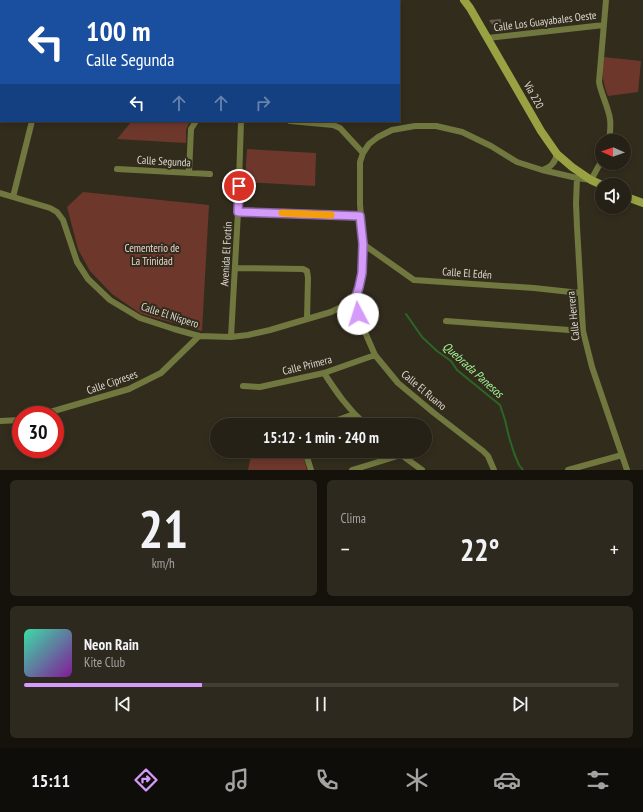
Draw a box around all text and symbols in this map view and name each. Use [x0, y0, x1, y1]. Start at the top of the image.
street label: Calle Los Guayabales Oeste [493, 8, 598, 34]
text: 100 m [86, 12, 150, 49]
icon: left [20, 16, 72, 68]
text: Calle Segunda [86, 48, 174, 71]
street label: Vía 220 [520, 78, 547, 111]
icon: left [126, 92, 148, 114]
icon: ahead [168, 92, 190, 114]
icon: ahead [210, 92, 232, 114]
icon: right [252, 92, 274, 114]
north arrow [595, 134, 631, 170]
map controls [595, 134, 631, 214]
street label: Calle Segunda [137, 153, 191, 169]
pin [222, 169, 256, 203]
icon: arrive [228, 175, 250, 197]
button: sound [595, 178, 631, 214]
street label: Avenida El Fortín [217, 221, 235, 287]
park label: Cementerio de La Trinidad [124, 241, 180, 268]
street label: Calle El Edén [442, 264, 492, 282]
street label: Calle Herrera [563, 291, 583, 341]
position arrow [337, 293, 379, 335]
street label: Calle El Níspero [139, 299, 201, 331]
water label: Quebrada Panesos [440, 339, 508, 402]
street label: Calle Primera [281, 352, 333, 378]
street label: Calle Cipreses [85, 367, 140, 397]
street label: Calle El Ruano [398, 367, 450, 413]
speed limit sign: 30 [12, 406, 64, 458]
text: 15:12 · 1 min · 240 m [263, 428, 379, 447]
text: 21 [138, 495, 188, 562]
text: Clima [341, 510, 366, 527]
text: 22° [460, 530, 500, 569]
text: − [341, 535, 350, 563]
text: + [610, 535, 619, 563]
text: km/h [152, 555, 175, 572]
text: Neon Rain [84, 635, 139, 654]
text: Kite Club [84, 654, 125, 671]
icon: previous [112, 693, 134, 715]
icon: pause [310, 693, 332, 715]
icon: next [509, 693, 531, 715]
icon: directions [132, 766, 160, 794]
icon: music [223, 766, 251, 794]
icon: phone [313, 766, 341, 794]
icon: climate [403, 766, 431, 794]
icon: car [493, 766, 521, 794]
icon: filters [584, 766, 612, 794]
text: 15:11 [31, 769, 70, 792]

